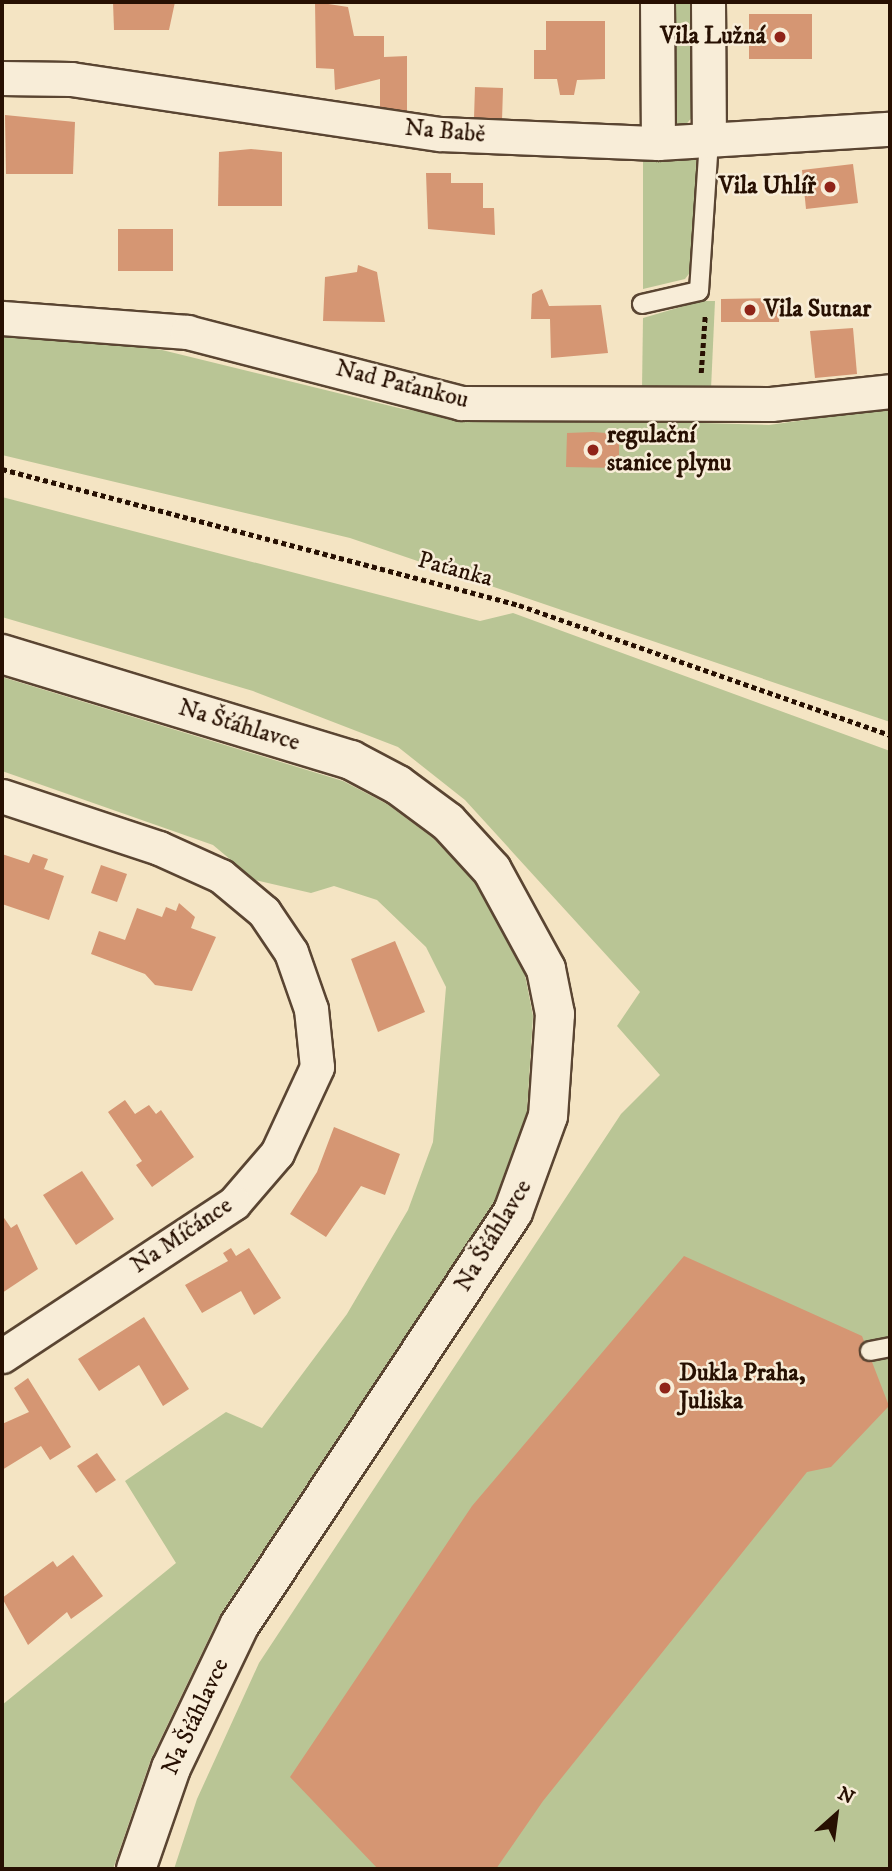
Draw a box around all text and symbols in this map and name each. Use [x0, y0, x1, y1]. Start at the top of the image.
place label: Vila Lužná [660, 23, 766, 51]
marker: Vila Lužná [772, 29, 788, 45]
street label: Na Babě [403, 114, 487, 150]
place label: Vila Uhlíř [719, 173, 816, 201]
marker: Vila Uhlíř [822, 179, 838, 195]
place label: Vila Sutnar [764, 296, 871, 324]
marker: Vila Sutnar [742, 302, 758, 318]
street label: Nad Paťankou [333, 355, 471, 415]
place label: regulační stanice plynu [607, 422, 731, 478]
marker: regulační stanice plynu [585, 442, 601, 458]
street label: Paťanka [414, 546, 496, 594]
street label: Na Šťáhlavce [175, 694, 303, 758]
street label: Na Šťáhlavce [449, 1175, 539, 1297]
street label: Na Míčánce [126, 1192, 238, 1280]
place label: Dukla Praha, Juliska [679, 1360, 805, 1416]
marker: Dukla Praha, Juliska [657, 1380, 673, 1396]
street label: Na Šťáhlavce [156, 1654, 236, 1780]
north arrow [801, 1780, 871, 1850]
text: N [834, 1782, 858, 1810]

